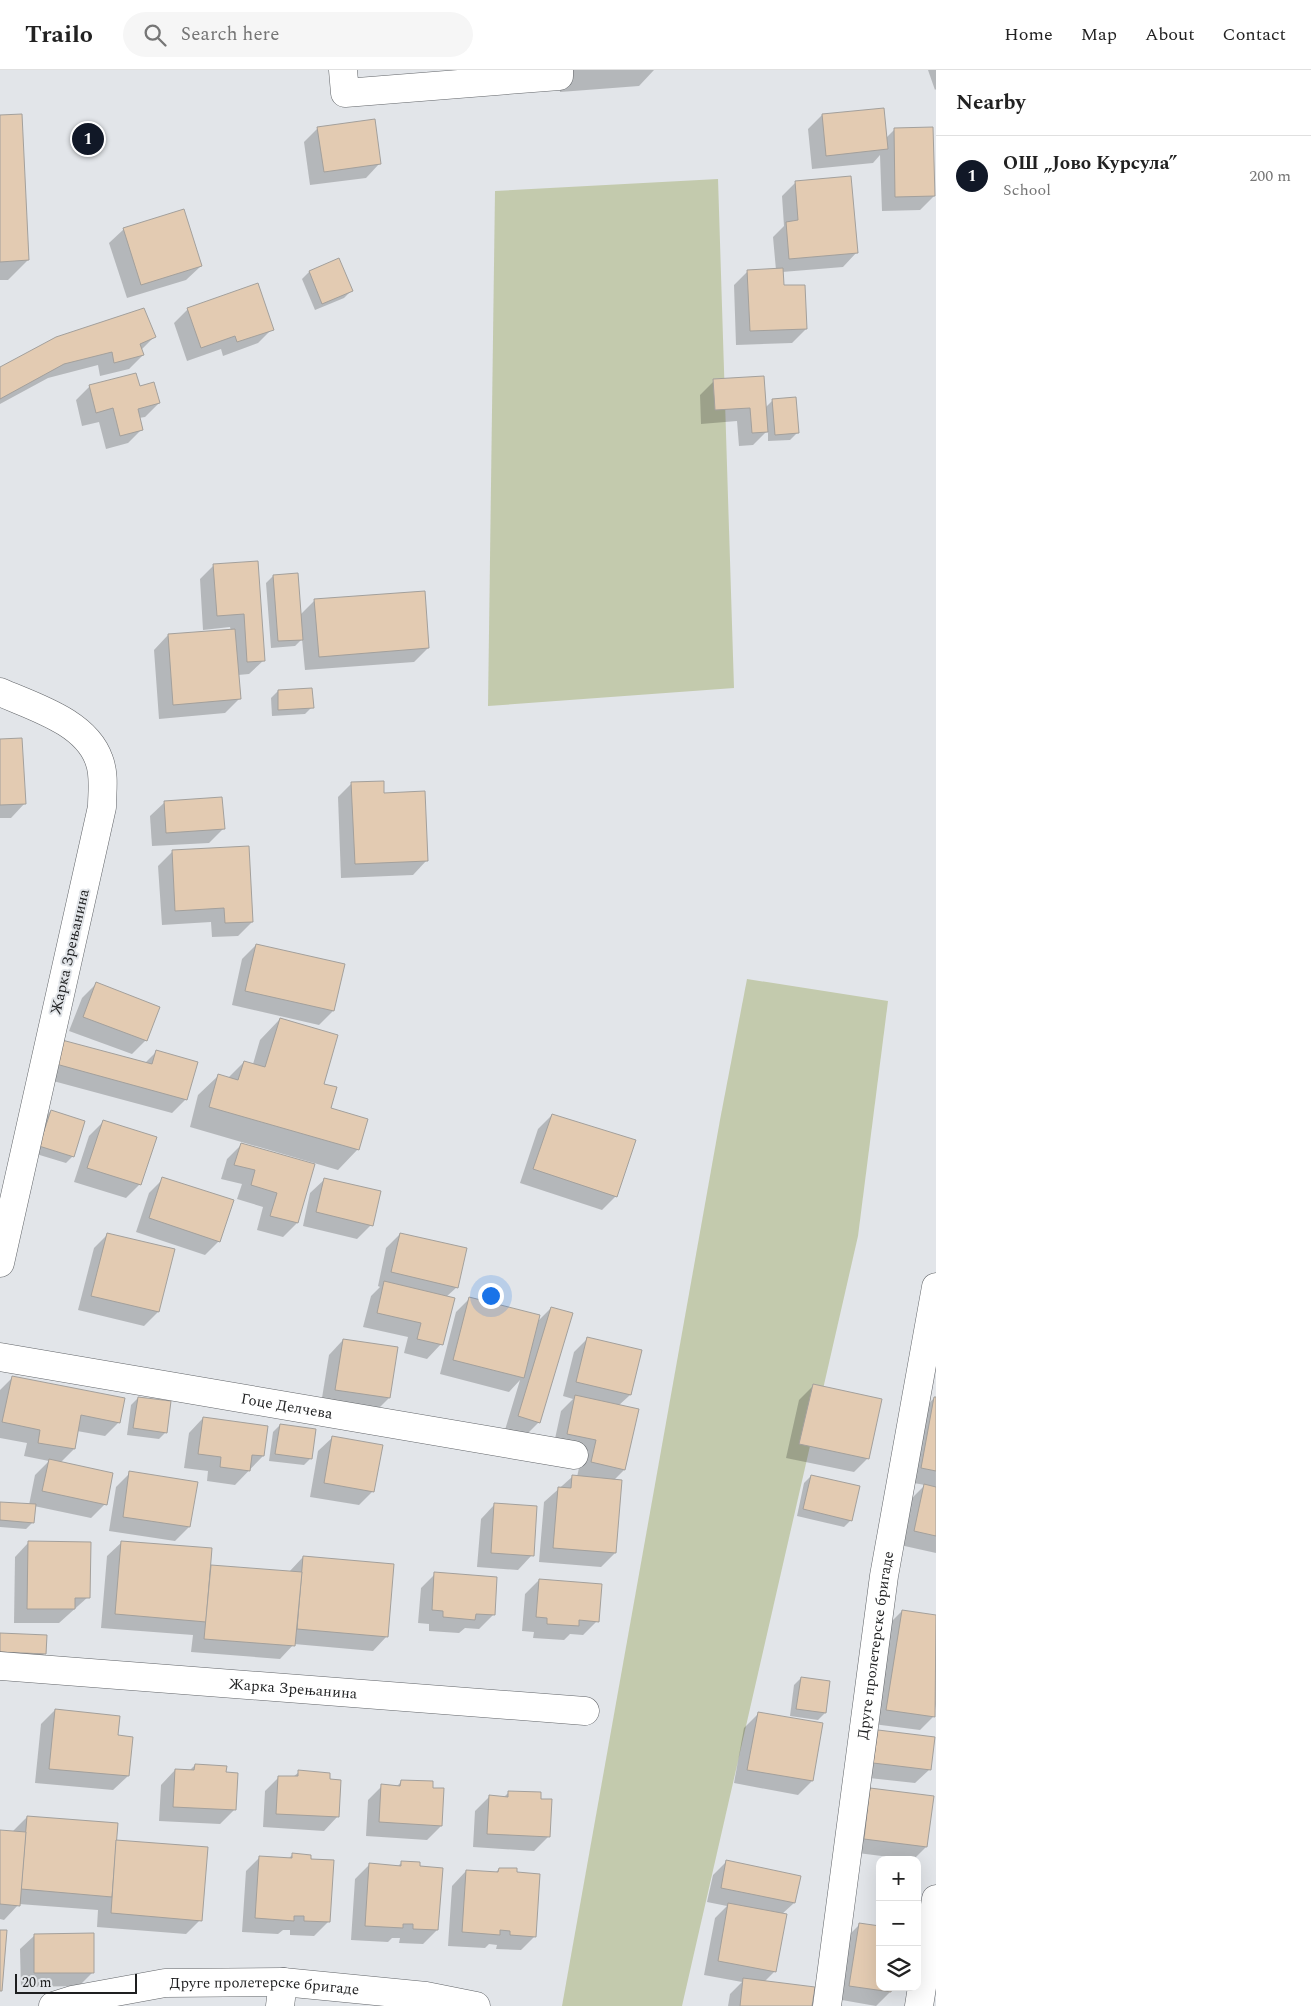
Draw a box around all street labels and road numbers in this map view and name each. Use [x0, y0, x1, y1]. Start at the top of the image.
street label: Жарка Зрењанина [44, 886, 96, 1017]
street label: Гоце Делчева [239, 1387, 335, 1425]
street label: Друге пролетерске бригаде [851, 1549, 900, 1741]
street label: Жарка Зрењанина [228, 1672, 359, 1705]
street label: Друге пролетерске бригаде [169, 1970, 360, 2001]

